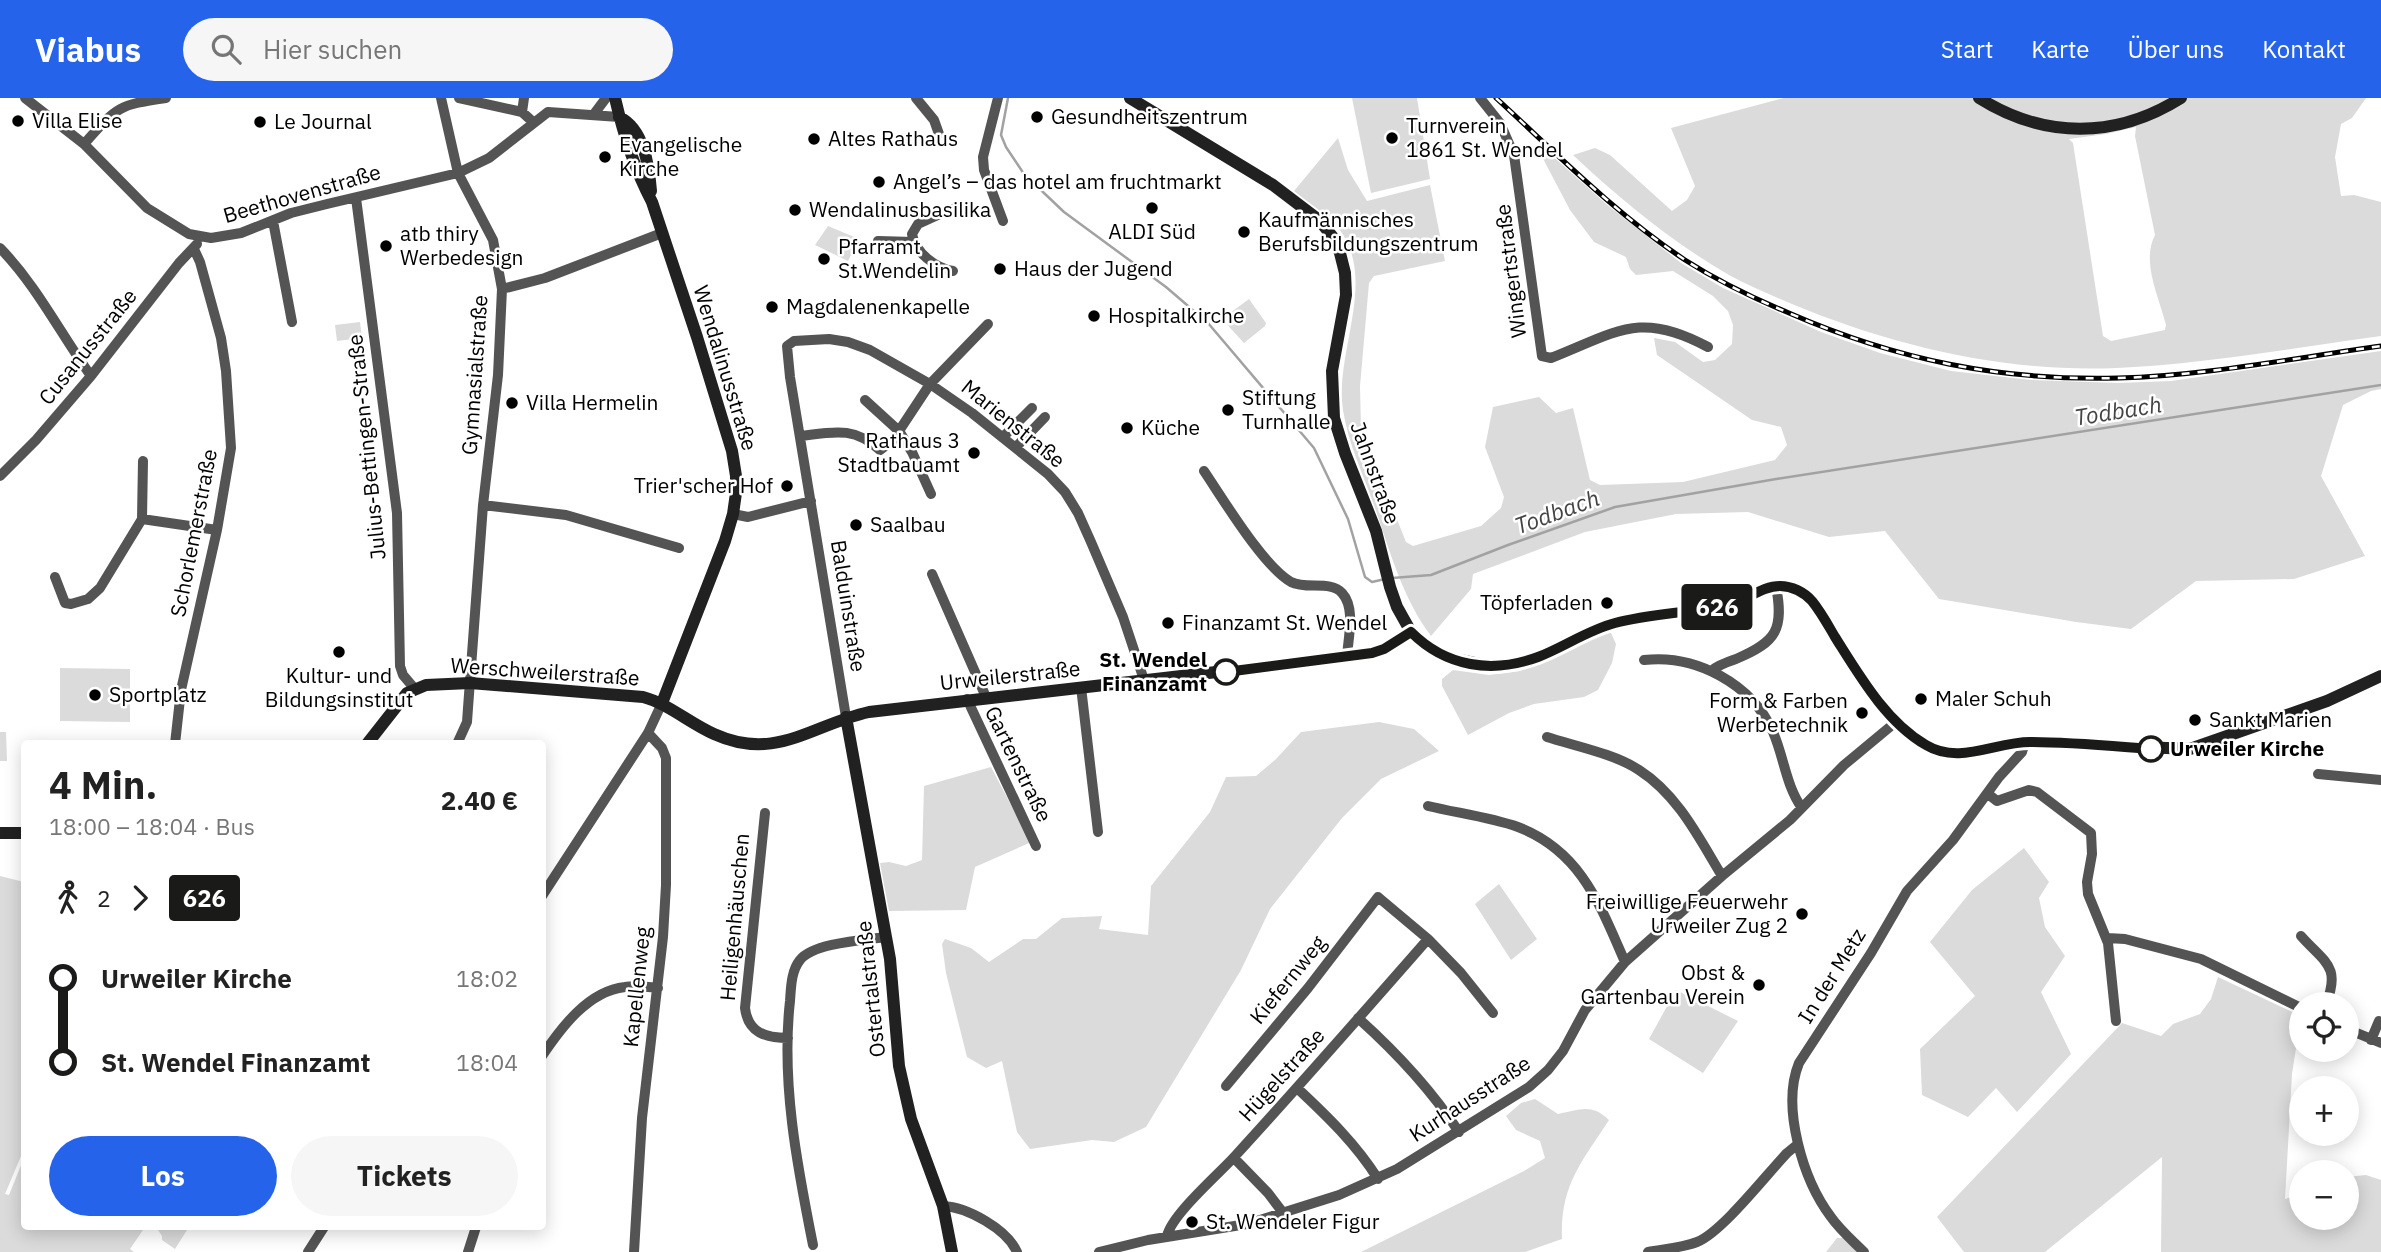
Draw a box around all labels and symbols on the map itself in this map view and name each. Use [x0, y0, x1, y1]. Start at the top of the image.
place label: Gesundheitszentrum [1051, 102, 1248, 130]
place label: Villa Elise [32, 106, 123, 134]
place label: Le Journal [274, 107, 372, 135]
marker: Gesundheitszentrum [1029, 109, 1045, 125]
place label: Turnverein 1861 St. Wendel [1406, 111, 1563, 163]
marker: Villa Elise [10, 113, 26, 129]
marker: Le Journal [252, 114, 268, 130]
place label: Altes Rathaus [828, 124, 958, 152]
place label: Evangelische Kirche [619, 130, 742, 182]
marker: Turnverein 1861 St. Wendel [1384, 130, 1400, 146]
marker: Altes Rathaus [806, 131, 822, 147]
marker: Evangelische Kirche [597, 149, 613, 165]
street label: Beethovenstraße [220, 157, 384, 229]
place label: Angel’s – das hotel am fruchtmarkt [893, 167, 1222, 195]
marker: Angel’s – das hotel am fruchtmarkt [871, 174, 887, 190]
place label: Wendalinusbasilika [809, 195, 991, 223]
marker: ALDI Süd [1144, 200, 1160, 216]
marker: Wendalinusbasilika [787, 202, 803, 218]
street label: Wingertstraße [1488, 203, 1532, 340]
place label: Kaufmännisches Berufsbildungszentrum [1258, 205, 1479, 257]
place label: ALDI Süd [1108, 217, 1196, 245]
place label: atb thiry Werbedesign [400, 219, 524, 271]
marker: Kaufmännisches Berufsbildungszentrum [1236, 224, 1252, 240]
place label: Pfarramt St.Wendelin [838, 232, 951, 284]
marker: atb thiry Werbedesign [378, 238, 394, 254]
marker: Pfarramt St.Wendelin [816, 251, 832, 267]
place label: Haus der Jugend [1014, 254, 1173, 282]
marker: Haus der Jugend [992, 261, 1008, 277]
street label: Wendalinusstraße [688, 282, 764, 454]
street label: Cusanusstraße [32, 283, 143, 410]
place label: Magdalenenkapelle [786, 292, 970, 320]
street label: Gymnasialstraße [454, 294, 494, 456]
marker: Magdalenenkapelle [764, 299, 780, 315]
place label: Hospitalkirche [1108, 301, 1245, 329]
marker: Hospitalkirche [1086, 308, 1102, 324]
street label: Julius-Bettingen-Straße [340, 333, 392, 561]
street label: Marienstraße [956, 373, 1071, 474]
place label: Stiftung Turnhalle [1242, 383, 1331, 435]
place label: Villa Hermelin [526, 388, 658, 416]
water label: Todbach [2072, 388, 2164, 432]
marker: Villa Hermelin [504, 395, 520, 411]
marker: Stiftung Turnhalle [1220, 402, 1236, 418]
place label: Küche [1141, 413, 1200, 441]
street label: Jahnstraße [1344, 418, 1407, 528]
marker: Küche [1119, 420, 1135, 436]
place label: Rathaus 3 Stadtbauamt [837, 426, 960, 478]
marker: Rathaus 3 Stadtbauamt [966, 445, 982, 461]
street label: Schorlemerstraße [163, 447, 223, 619]
place label: Trier'scher Hof [634, 471, 773, 499]
marker: Trier'scher Hof [779, 478, 795, 494]
water label: Todbach [1510, 482, 1603, 540]
place label: Saalbau [870, 510, 946, 538]
marker: Saalbau [848, 517, 864, 533]
street label: Balduinstraße [825, 538, 873, 674]
line badge: 626 [1677, 584, 1757, 630]
place label: Töpferladen [1480, 588, 1593, 616]
marker: Töpferladen [1599, 595, 1615, 611]
place label: Finanzamt St. Wendel [1182, 608, 1387, 636]
marker: Finanzamt St. Wendel [1160, 615, 1176, 631]
marker: Kultur- und Bildungsinstitut [331, 644, 347, 660]
place label: St. Wendel Finanzamt [1099, 645, 1207, 697]
street label: Werschweilerstraße [450, 650, 640, 692]
street label: Urweilerstraße [938, 654, 1082, 696]
marker: St. Wendel Finanzamt [1213, 659, 1239, 685]
place label: Kultur- und Bildungsinstitut [265, 661, 413, 713]
place label: Sportplatz [109, 680, 207, 708]
place label: Maler Schuh [1935, 684, 2052, 712]
place label: Form & Farben Werbetechnik [1709, 686, 1848, 738]
marker: Sportplatz [87, 687, 103, 703]
marker: Maler Schuh [1913, 691, 1929, 707]
street label: Gartenstraße [979, 701, 1059, 826]
marker: Form & Farben Werbetechnik [1854, 705, 1870, 721]
place label: Sankt Marien [2209, 705, 2332, 733]
marker: Sankt Marien [2187, 712, 2203, 728]
place label: Urweiler Kirche [2170, 734, 2324, 762]
marker: Urweiler Kirche [2138, 736, 2164, 762]
street label: Heiligenhäuschen [713, 832, 755, 1002]
place label: Freiwillige Feuerwehr Urweiler Zug 2 [1586, 887, 1788, 939]
marker: Freiwillige Feuerwehr Urweiler Zug 2 [1794, 906, 1810, 922]
street label: Ostertalstraße [849, 919, 891, 1059]
street label: In der Metz [1791, 922, 1872, 1028]
street label: Kapellenweg [616, 925, 656, 1049]
street label: Kiefernweg [1243, 929, 1332, 1030]
place label: Obst & Gartenbau Verein [1580, 958, 1745, 1010]
marker: Obst & Gartenbau Verein [1751, 977, 1767, 993]
street label: Hügelstraße [1232, 1022, 1331, 1127]
street label: Kurhausstraße [1403, 1049, 1535, 1148]
place label: St. Wendeler Figur [1206, 1207, 1380, 1235]
marker: St. Wendeler Figur [1184, 1214, 1200, 1230]

